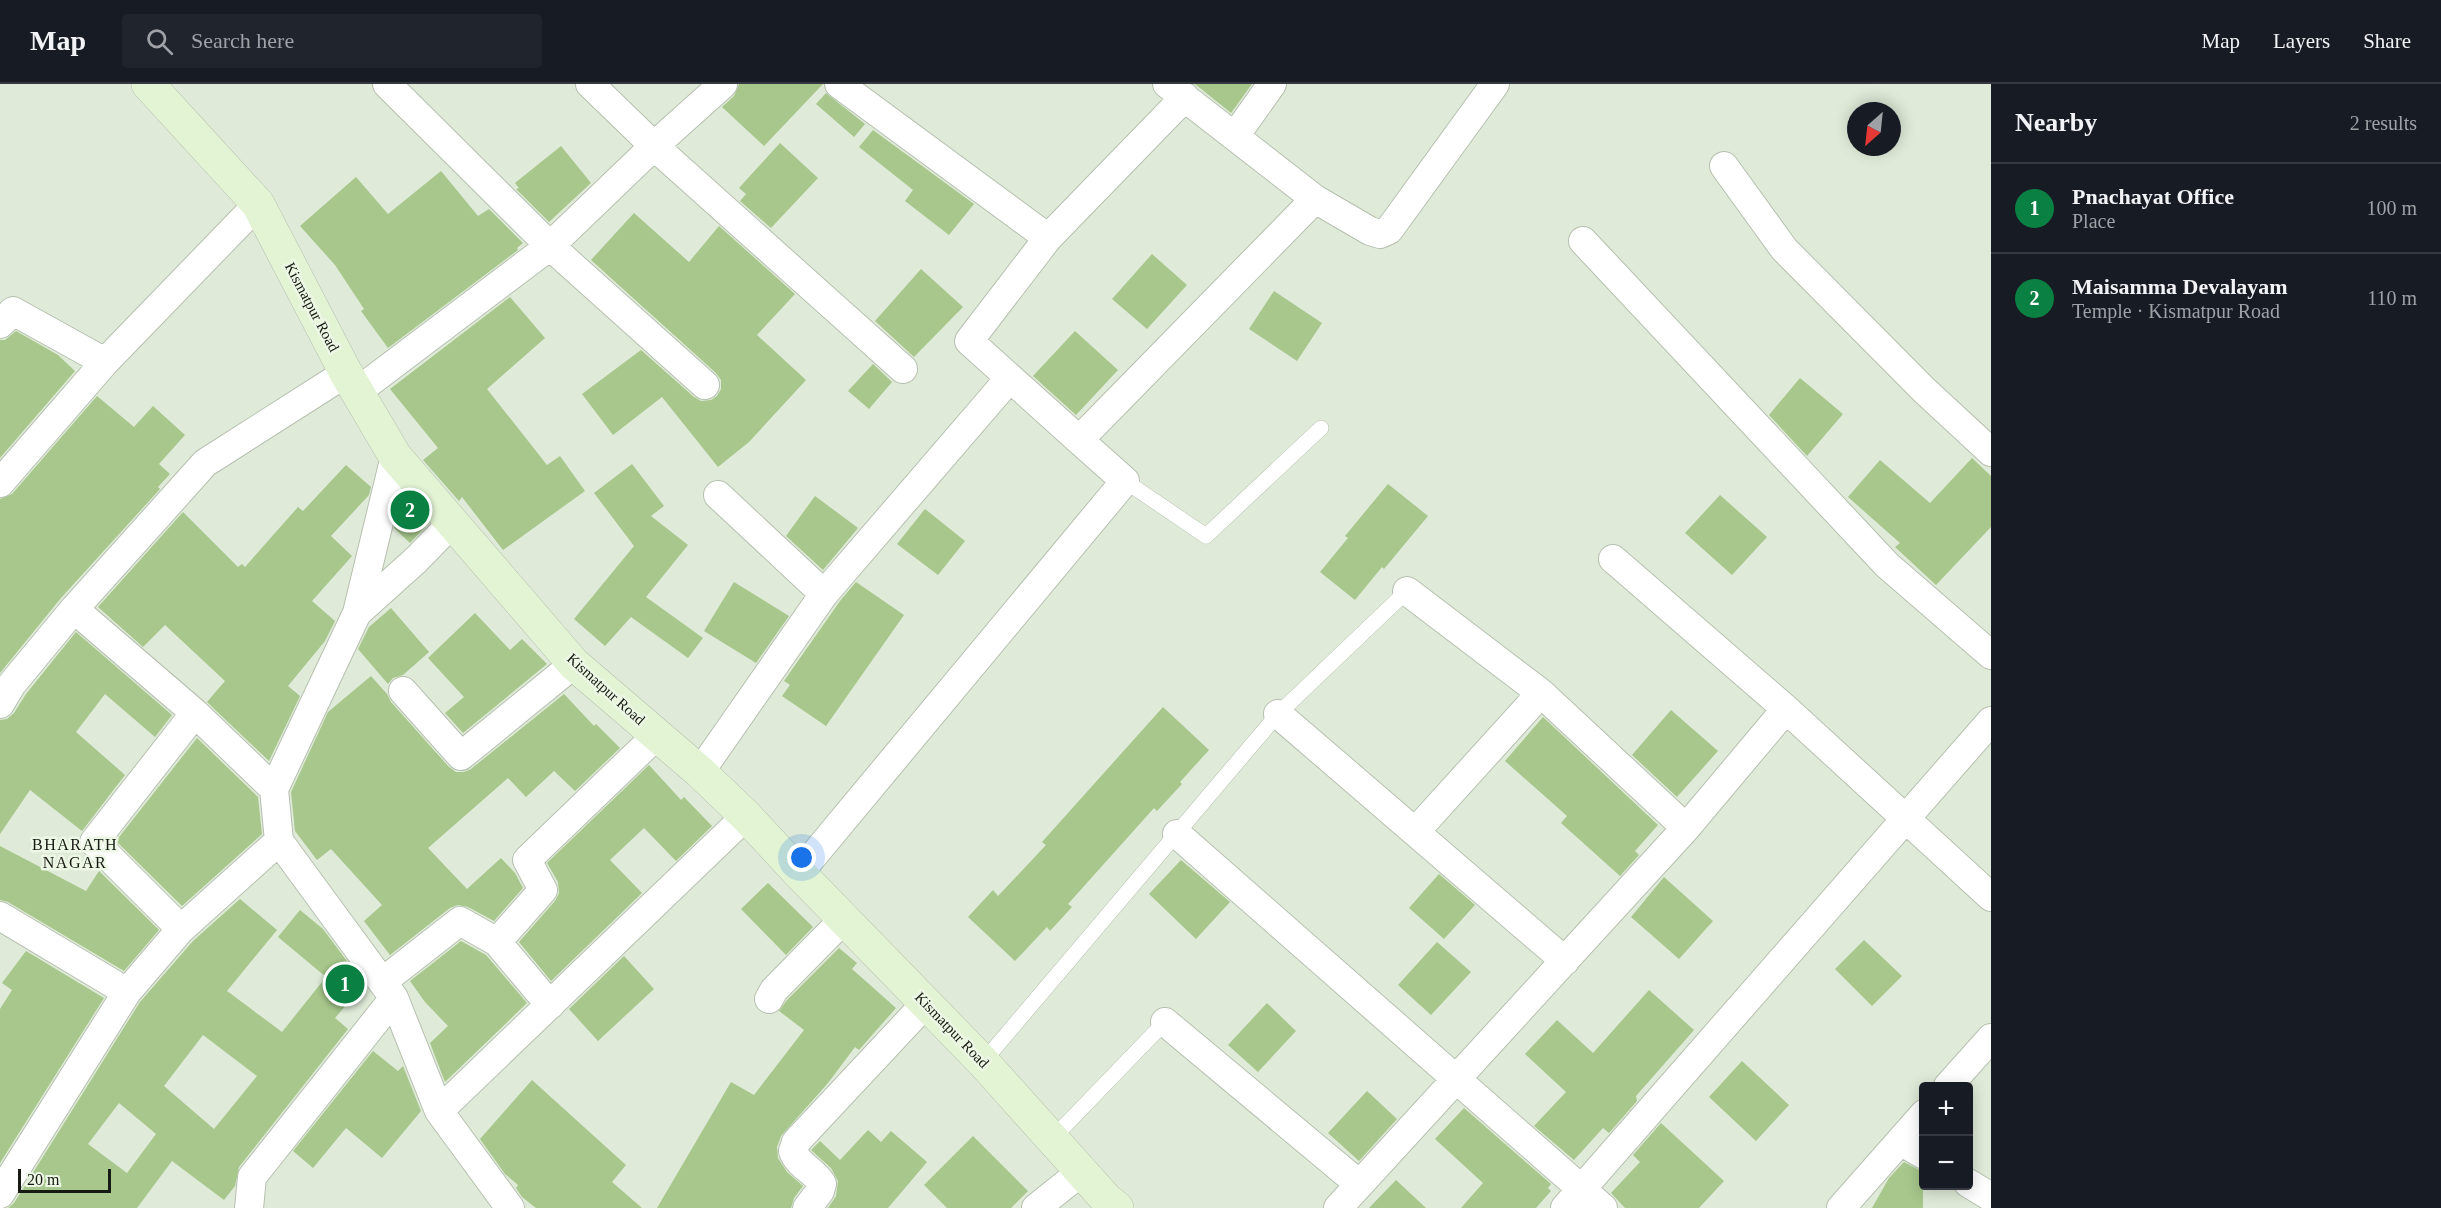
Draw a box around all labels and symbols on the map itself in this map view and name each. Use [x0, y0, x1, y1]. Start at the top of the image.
north arrow [1847, 102, 1901, 156]
street label: Kismatpur Road [282, 260, 342, 355]
pin: 2 [390, 488, 430, 532]
street label: Kismatpur Road [564, 650, 648, 728]
district label: BHARATH NAGAR [32, 836, 118, 871]
your location [787, 843, 816, 872]
pin: 1 [326, 962, 364, 1006]
street label: Kismatpur Road [912, 989, 992, 1071]
scale bar [18, 1166, 111, 1194]

